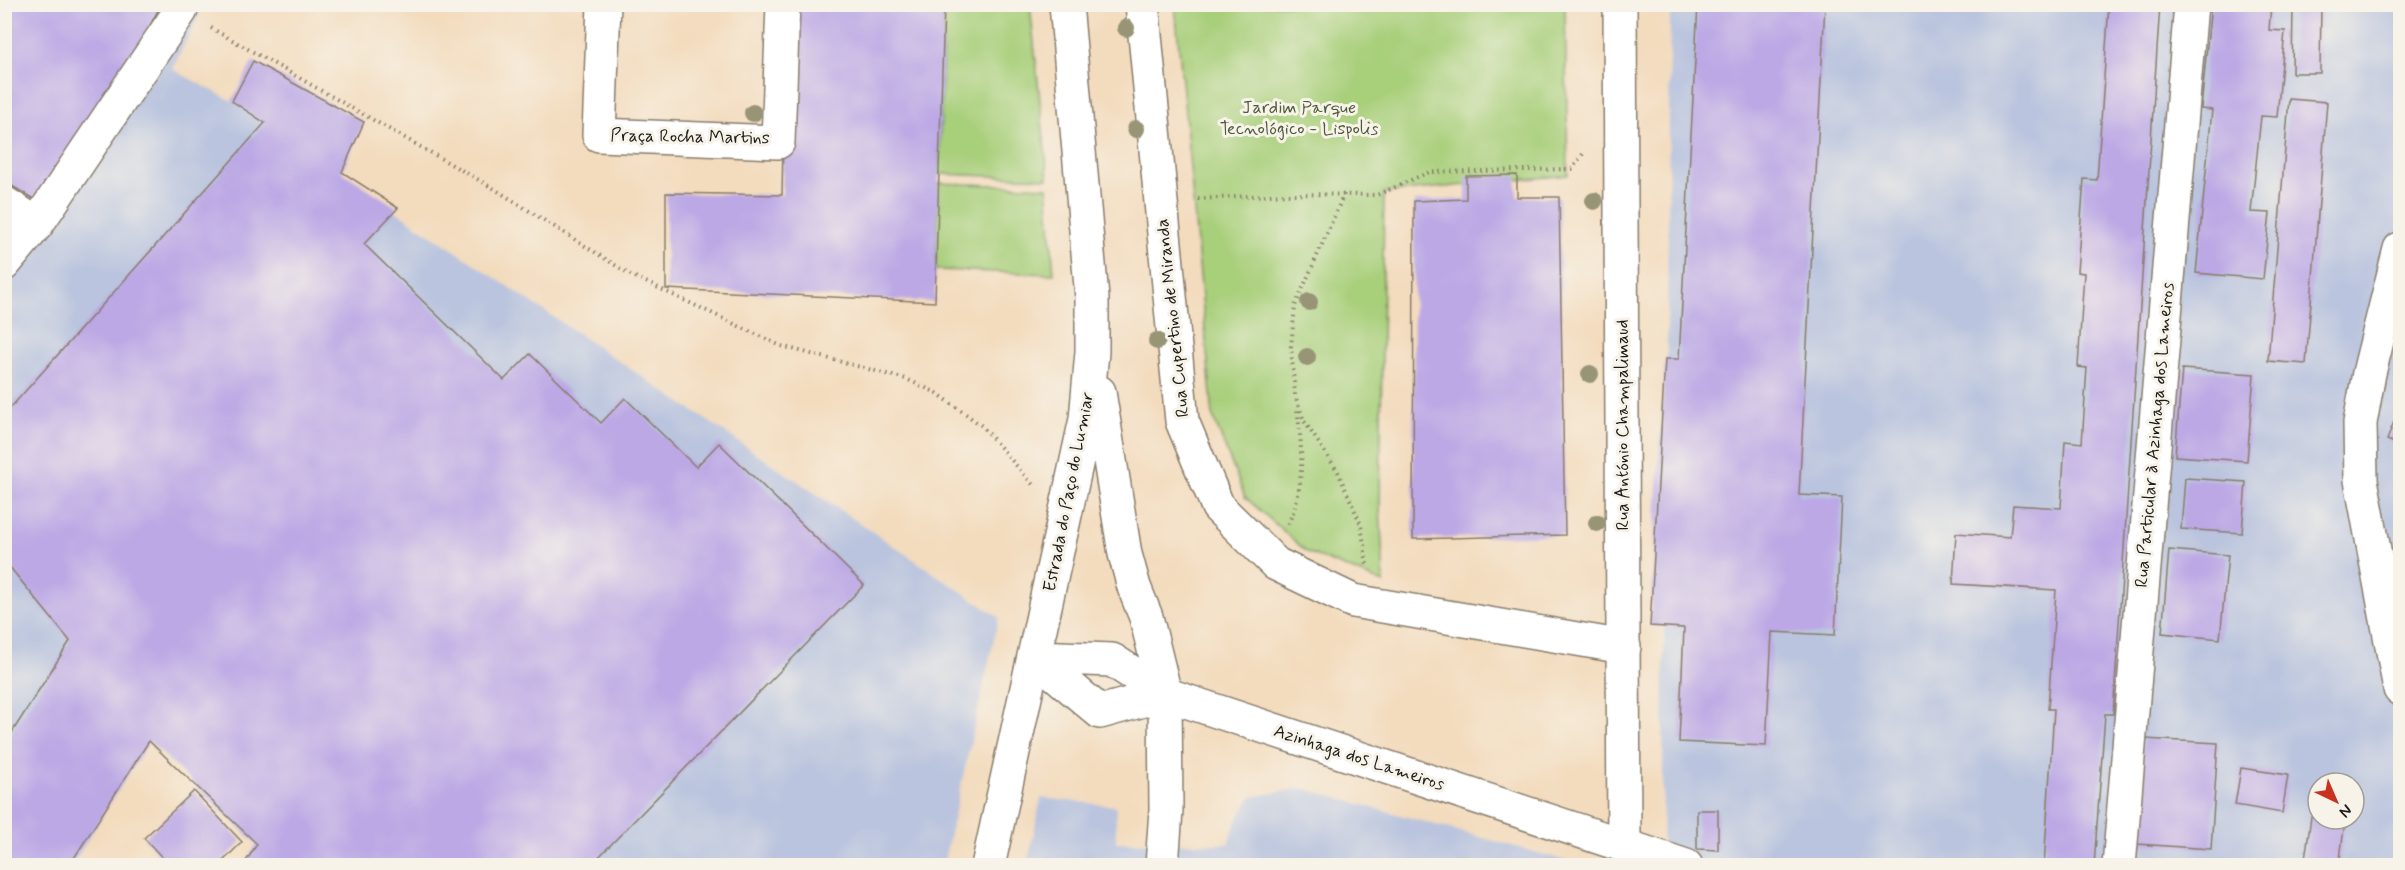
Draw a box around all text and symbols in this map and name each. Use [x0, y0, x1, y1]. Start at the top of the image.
park label: Jardim Parque Tecnológico - Lispolis [1220, 96, 1378, 141]
street label: Praça Rocha Martins [610, 124, 770, 150]
street label: Rua Cupertino de Miranda [1151, 217, 1195, 419]
street label: Rua Particular à Azinhaga dos Lameiros [2130, 281, 2180, 589]
street label: Rua António Champalimaud [1611, 319, 1635, 531]
street label: Estrada do Paço do Lumiar [1038, 390, 1100, 594]
street label: Azinhaga dos Lameiros [1271, 719, 1447, 797]
north arrow [2306, 771, 2366, 831]
text: N [2334, 799, 2357, 822]

